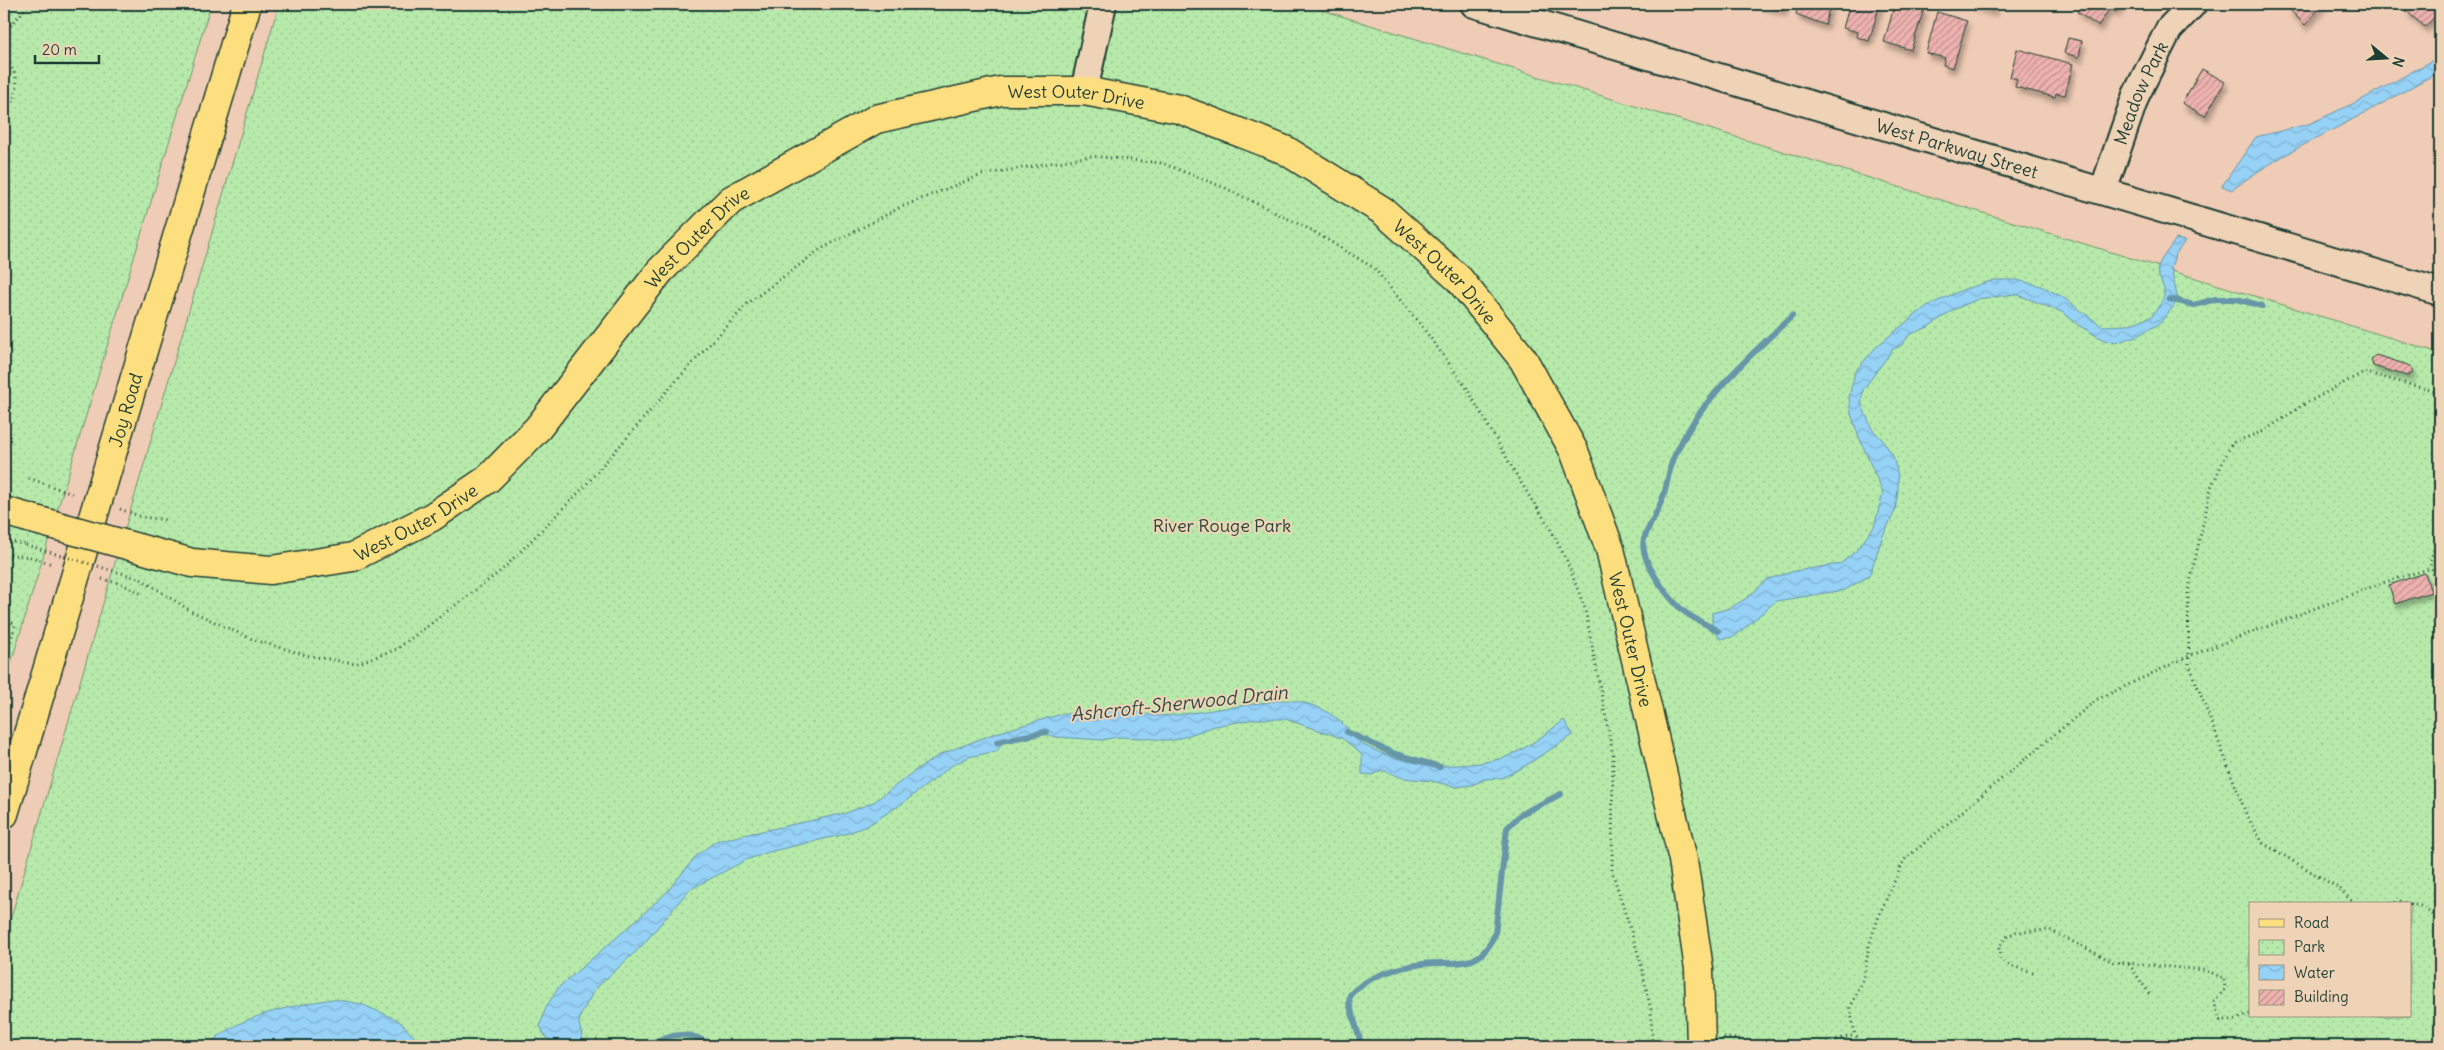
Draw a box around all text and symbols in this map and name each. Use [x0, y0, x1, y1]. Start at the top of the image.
scale bar [35, 32, 99, 64]
north arrow [2362, 32, 2412, 82]
street label: Meadow Park [2108, 37, 2173, 148]
text: 20 m [42, 40, 77, 59]
text: N [2388, 55, 2408, 69]
street label: West Outer Drive [1007, 79, 1147, 114]
street label: West Parkway Street [1873, 113, 2041, 183]
street label: West Outer Drive [639, 181, 753, 293]
street label: West Outer Drive [1389, 214, 1502, 328]
street label: Joy Road [103, 370, 147, 450]
street label: West Outer Drive [350, 478, 482, 566]
park label: River Rouge Park [1153, 514, 1291, 537]
street label: West Outer Drive [1604, 569, 1658, 709]
water label: Ashcroft-Sherwood Drain [1069, 680, 1290, 726]
legend [2249, 902, 2412, 1018]
text: Road [2294, 913, 2329, 932]
text: Park [2294, 937, 2325, 956]
text: Water [2294, 963, 2335, 982]
text: Building [2294, 987, 2349, 1006]

